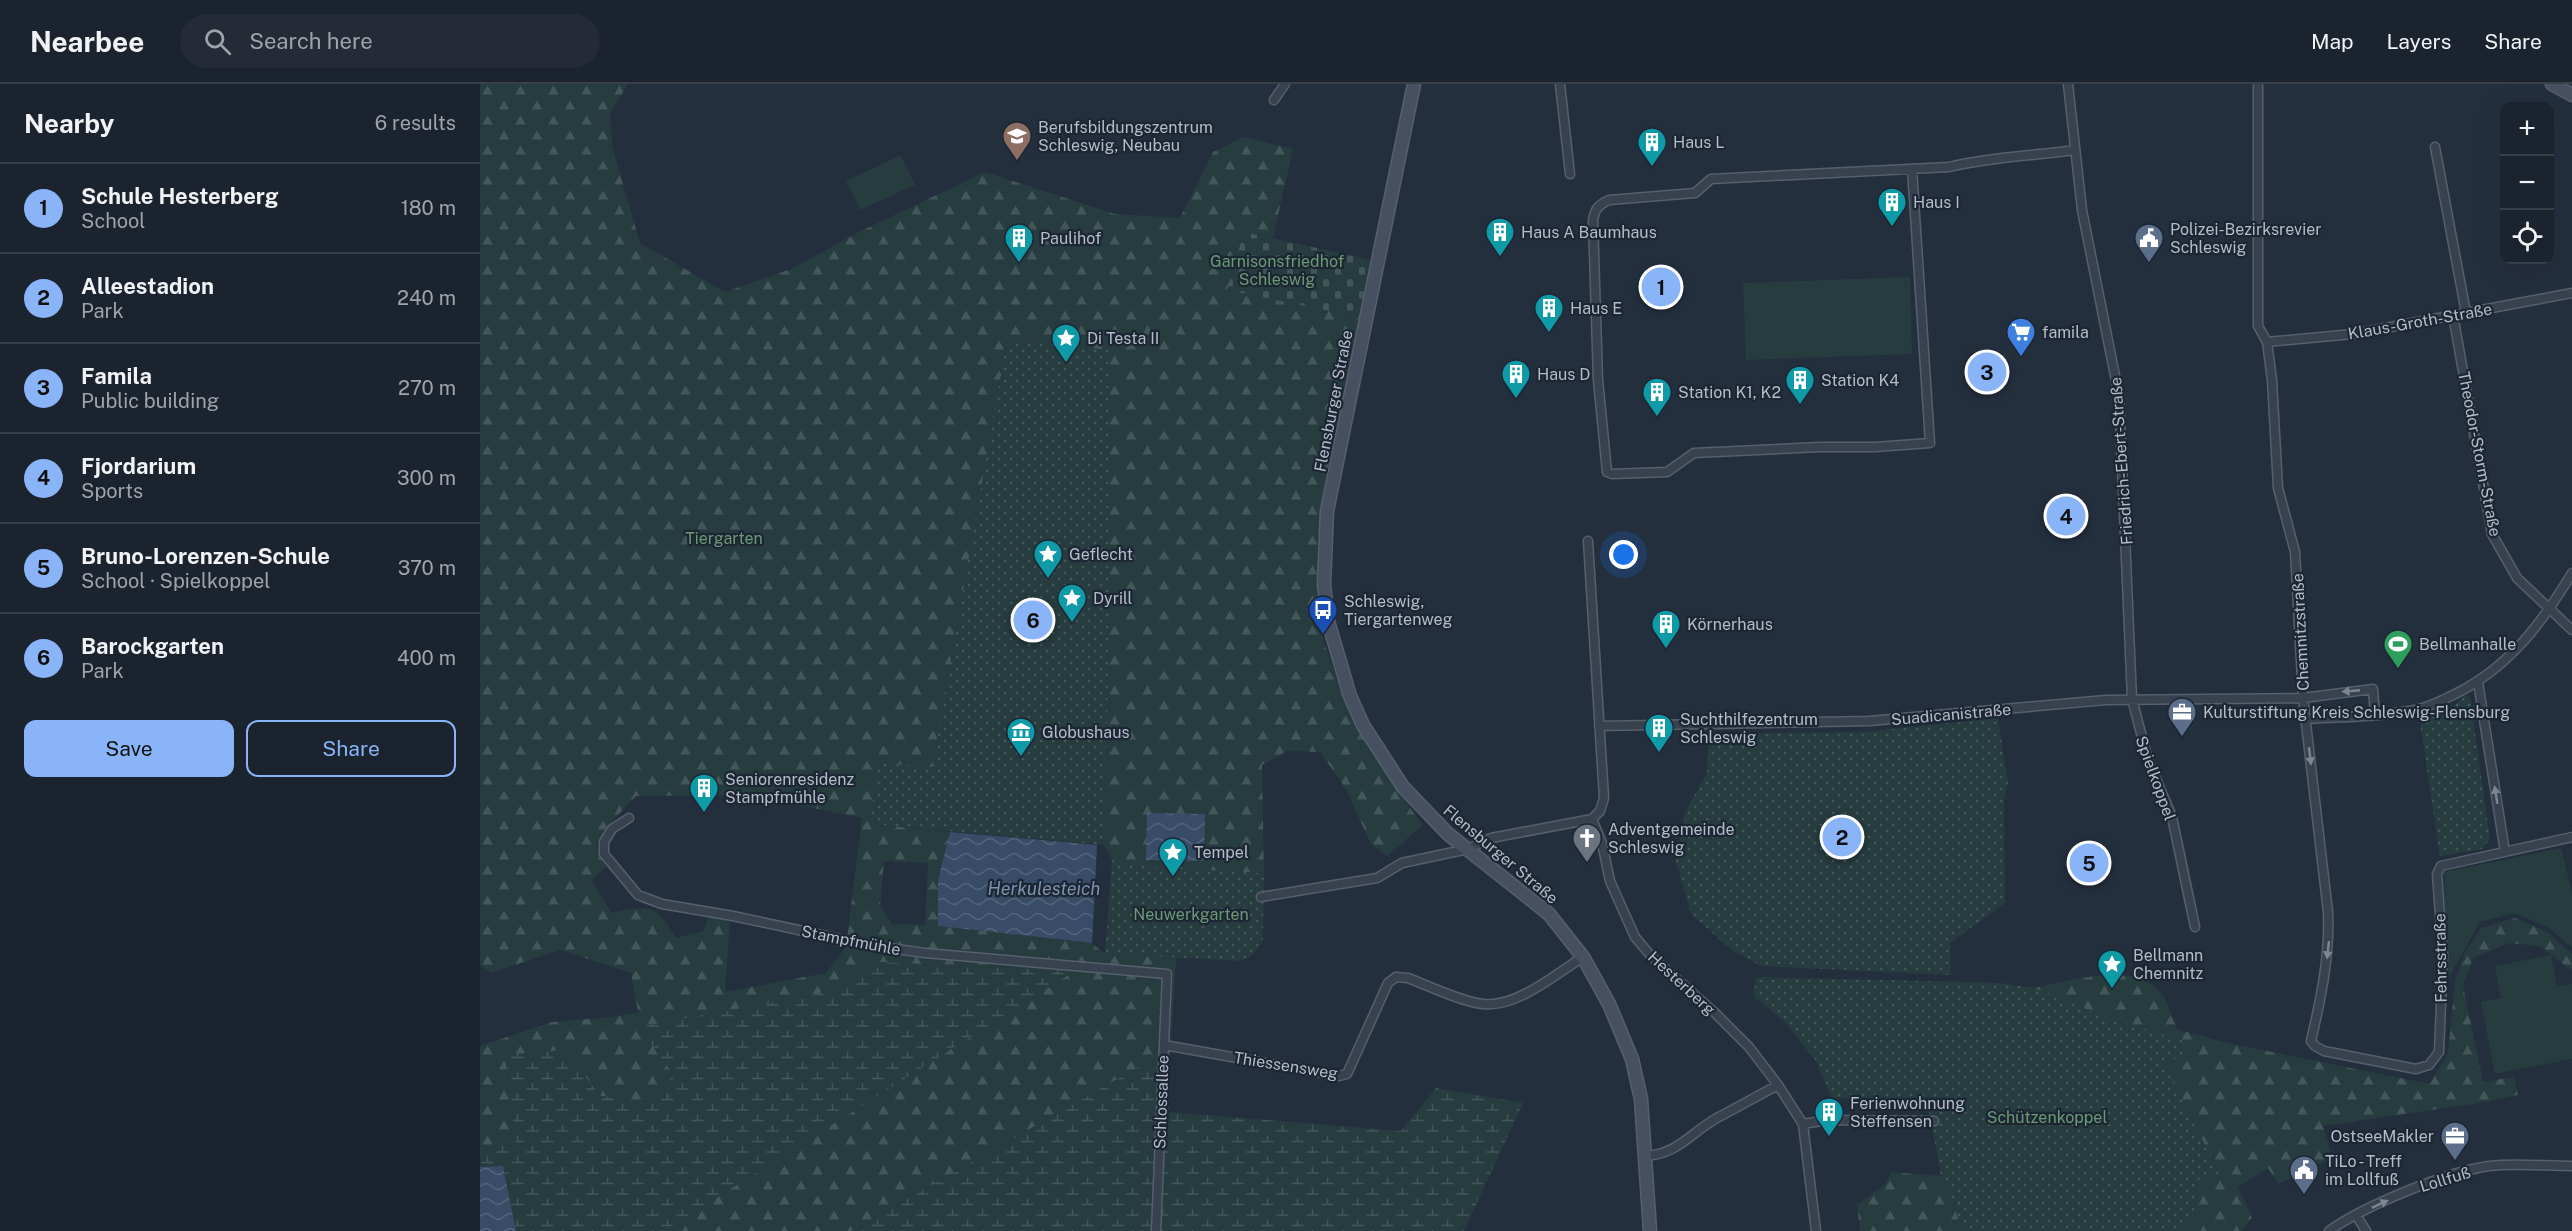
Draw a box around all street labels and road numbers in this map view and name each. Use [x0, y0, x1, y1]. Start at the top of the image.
street label: Klaus-Groth-Straße [2346, 299, 2494, 344]
street label: Flensburger Straße [1310, 329, 1357, 474]
street label: Theodor-Storm-Straße [2454, 370, 2505, 538]
street label: Friedrich-Ebert-Straße [2106, 376, 2137, 546]
street label: Chemnitzstraße [2288, 573, 2313, 691]
street label: Suadicanistraße [1890, 700, 2012, 729]
street label: Spielkoppel [2131, 733, 2180, 823]
street label: Flensburger Straße [1439, 801, 1562, 908]
street label: Fehrsstraße [2430, 913, 2451, 1003]
street label: Stampfmühle [800, 922, 902, 959]
street label: Hesterberg [1644, 947, 1719, 1019]
street label: Thiessensweg [1232, 1048, 1340, 1083]
street label: Schlossallee [1150, 1055, 1173, 1149]
street label: Lollfuß [2417, 1163, 2473, 1196]

